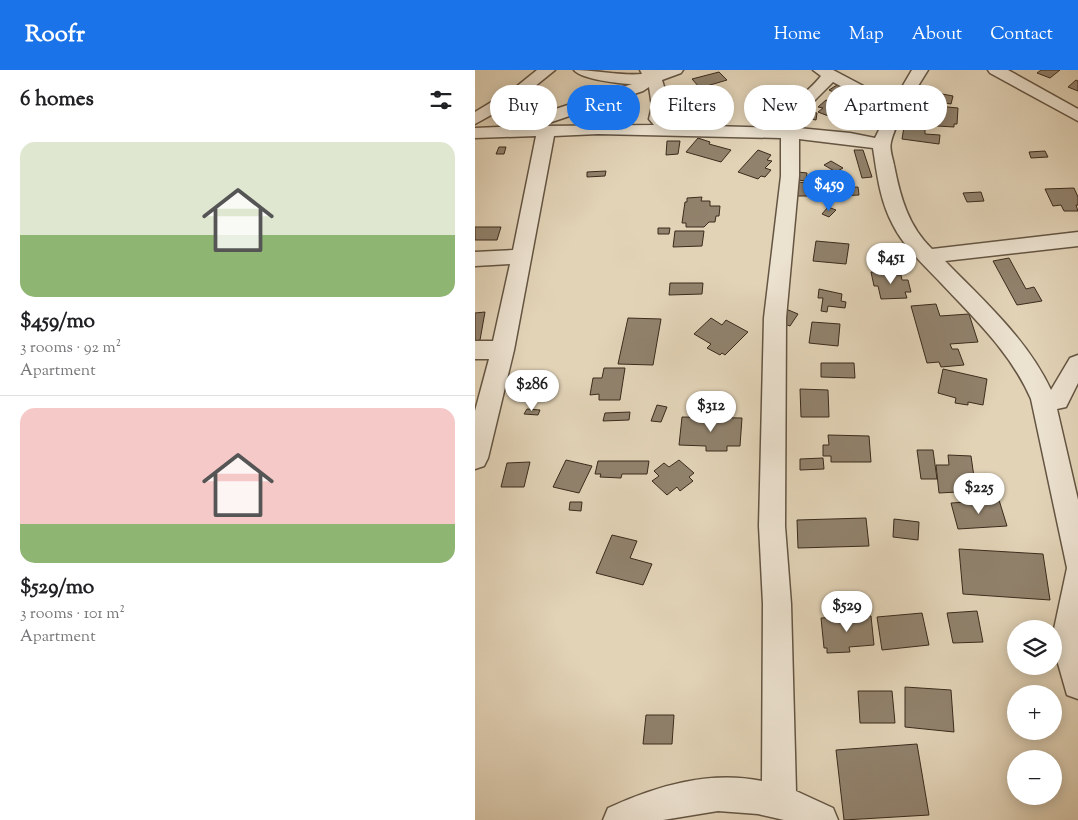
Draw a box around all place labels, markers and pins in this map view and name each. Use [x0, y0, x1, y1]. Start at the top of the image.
pin: $459 [799, 170, 859, 212]
pin: $451 [861, 242, 921, 285]
pin: $286 [502, 370, 562, 412]
pin: $312 [681, 390, 741, 433]
pin: $225 [949, 472, 1009, 515]
pin: $529 [817, 590, 877, 633]

